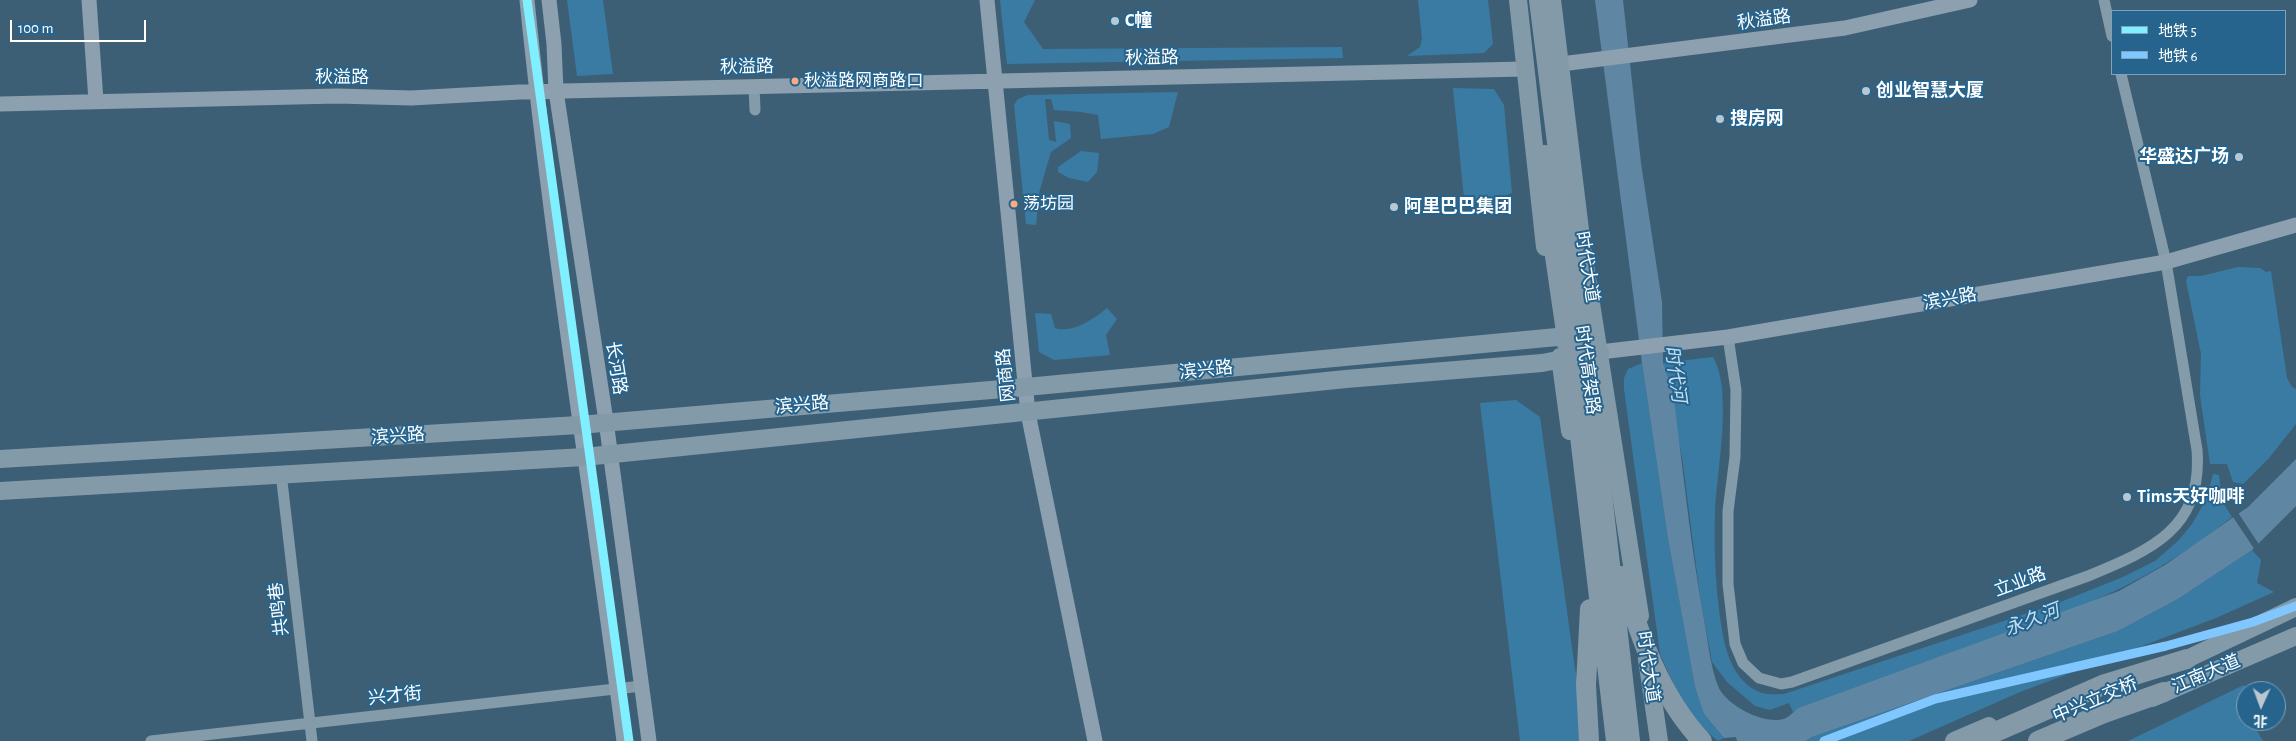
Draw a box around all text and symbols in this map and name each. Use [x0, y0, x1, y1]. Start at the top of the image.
street label: 秋溢路 [1736, 6, 1792, 34]
scale bar [12, 10, 149, 42]
place label: C幢 [1125, 10, 1152, 32]
legend [2111, 10, 2286, 75]
marker: C幢 [1109, 15, 1121, 27]
text: 100 m [18, 21, 53, 36]
text: 地铁 5 [2158, 24, 2197, 39]
street label: 秋溢路 [1125, 47, 1179, 69]
text: 地铁 6 [2158, 49, 2198, 64]
street label: 秋溢路 [720, 56, 774, 78]
street label: 秋溢路 [315, 67, 369, 89]
place label: 秋溢路网商路口 [804, 71, 923, 91]
marker: 秋溢路网商路口 [790, 76, 800, 86]
place label: 创业智慧大厦 [1876, 80, 1984, 102]
marker: 创业智慧大厦 [1860, 85, 1872, 97]
place label: 搜房网 [1730, 108, 1784, 130]
marker: 搜房网 [1714, 113, 1726, 125]
place label: 华盛达广场 [2139, 146, 2229, 168]
marker: 华盛达广场 [2233, 151, 2245, 163]
place label: 荡坊园 [1023, 194, 1074, 214]
place label: 阿里巴巴集团 [1404, 196, 1512, 218]
marker: 荡坊园 [1009, 199, 1019, 209]
marker: 阿里巴巴集团 [1388, 201, 1400, 213]
street label: 时代大道 [1571, 230, 1603, 304]
street label: 滨兴路 [1922, 284, 1978, 314]
street label: 时代高架路 [1570, 324, 1604, 416]
street label: 长河路 [601, 340, 631, 396]
water label: 时代河 [1660, 344, 1690, 404]
street label: 网商路 [992, 347, 1020, 403]
street label: 滨兴路 [1178, 356, 1234, 384]
street label: 滨兴路 [774, 392, 830, 418]
street label: 滨兴路 [370, 423, 426, 449]
place label: Tims天好咖啡 [2137, 486, 2244, 508]
marker: Tims天好咖啡 [2121, 491, 2133, 503]
street label: 立业路 [1991, 563, 2049, 601]
street label: 共鸣巷 [265, 581, 293, 637]
water label: 永久河 [2001, 599, 2063, 641]
street label: 时代大道 [1632, 630, 1664, 704]
street label: 江南大道 [2169, 650, 2243, 698]
street label: 中兴立交桥 [2049, 672, 2141, 728]
north arrow [2236, 681, 2286, 731]
street label: 兴才街 [367, 682, 423, 710]
text: 北 [2253, 713, 2268, 727]

